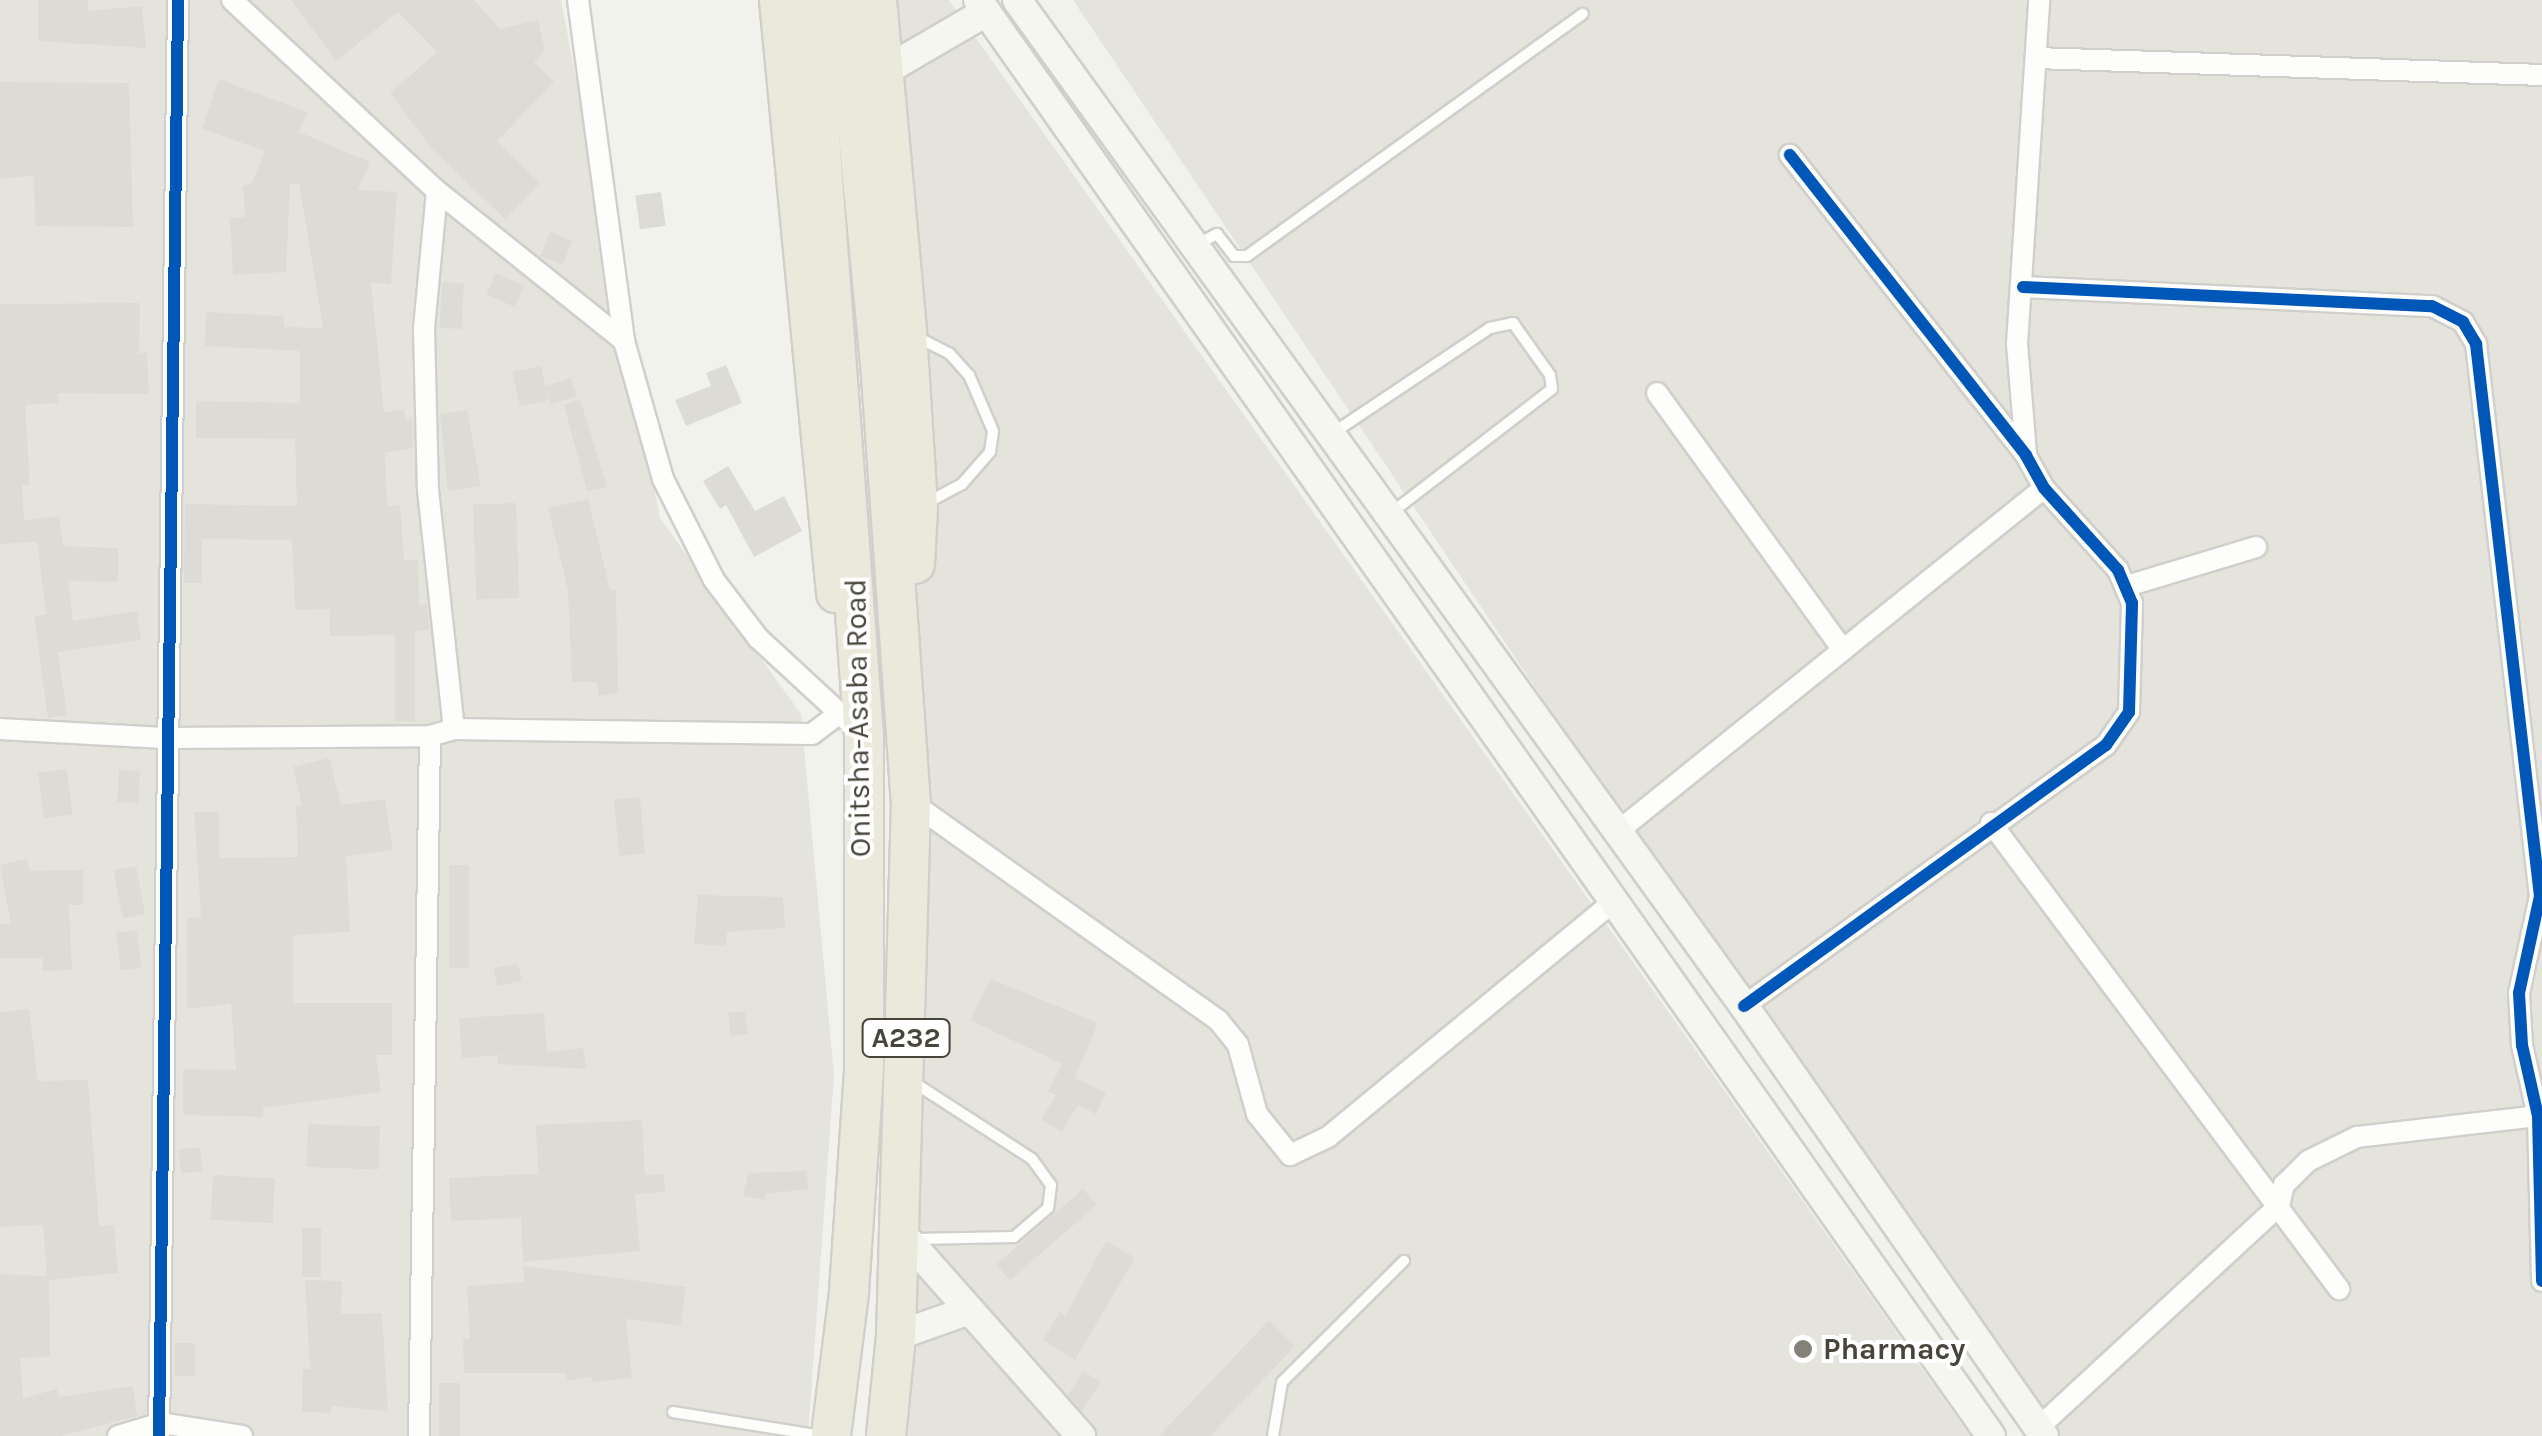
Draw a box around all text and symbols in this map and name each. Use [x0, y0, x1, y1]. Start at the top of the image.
street label: Onitsha-Asaba Road [838, 578, 878, 858]
road number: A232 [861, 1015, 951, 1061]
place label: Pharmacy [1823, 1331, 1965, 1367]
marker: Pharmacy [1792, 1338, 1814, 1360]

